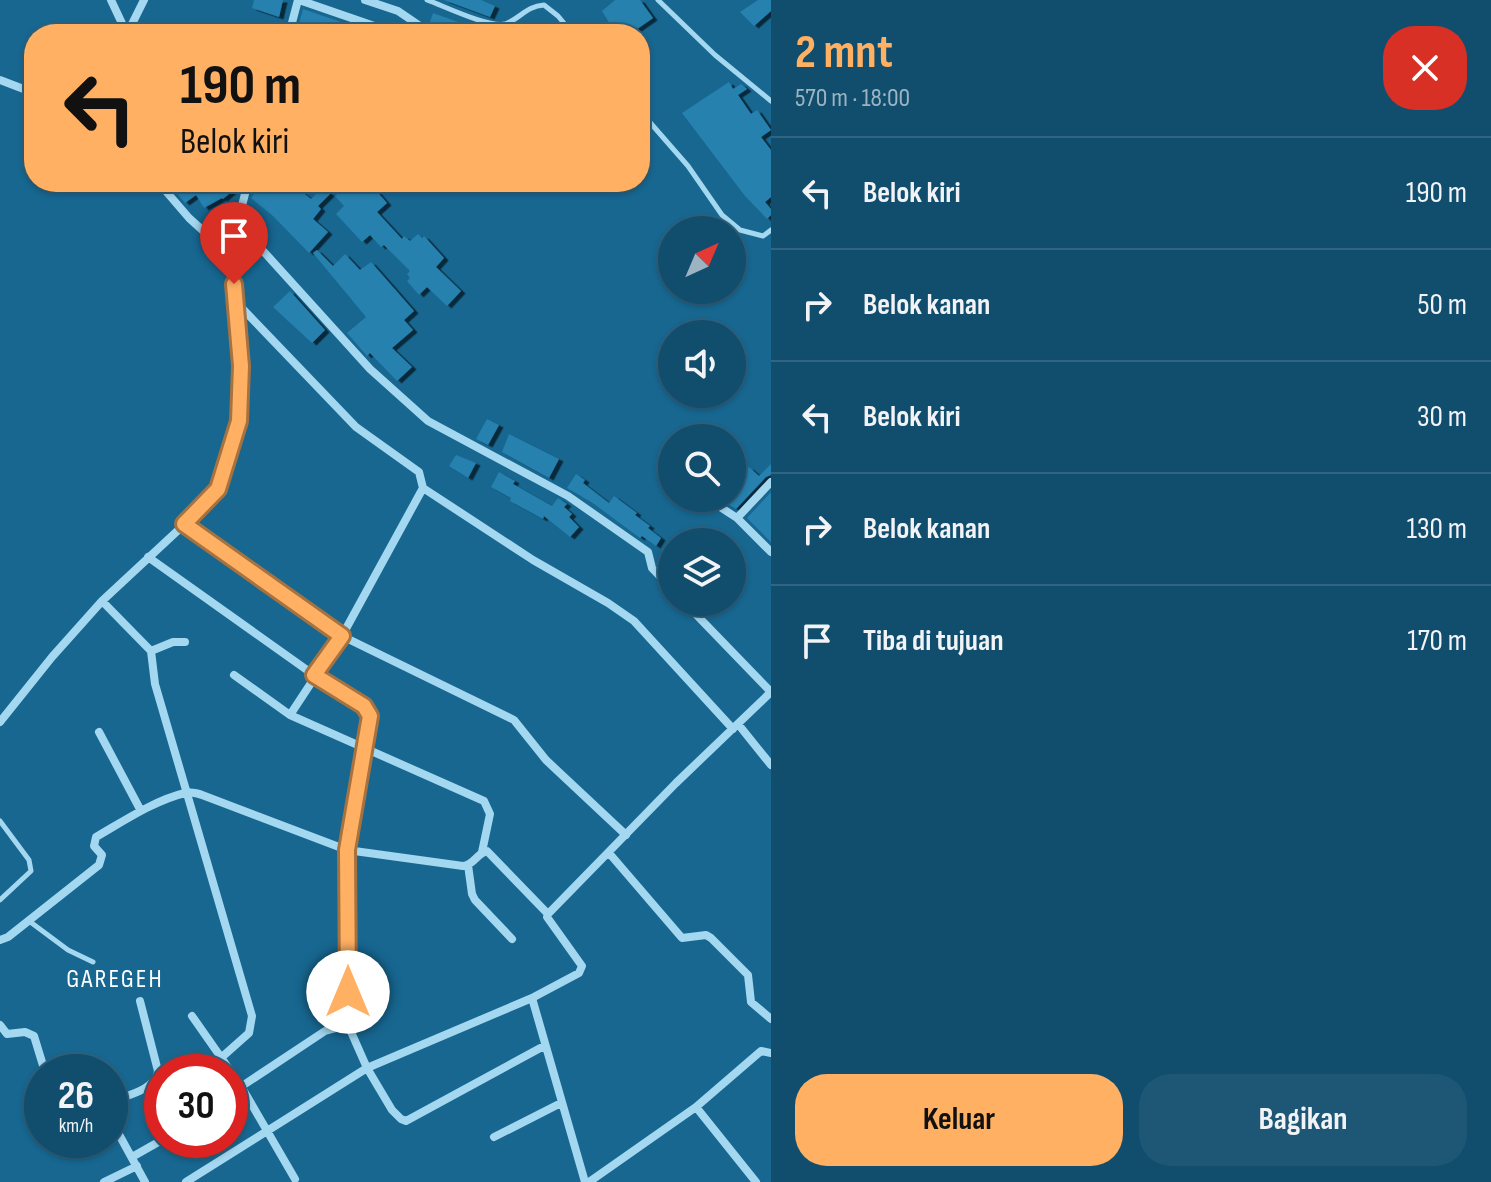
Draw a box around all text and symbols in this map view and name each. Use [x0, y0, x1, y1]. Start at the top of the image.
text: 2 mnt [795, 24, 893, 81]
button: close [1383, 26, 1467, 110]
text: 190 m [180, 53, 301, 120]
icon: left [48, 56, 152, 160]
text: 570 m · 18:00 [795, 83, 910, 114]
text: Belok kiri [180, 121, 289, 164]
icon: left [795, 171, 839, 215]
text: Belok kiri [863, 175, 961, 211]
text: 190 m [1406, 175, 1467, 211]
pin [200, 202, 268, 284]
icon: arrive [212, 214, 256, 258]
north arrow [658, 216, 746, 304]
map controls [658, 216, 746, 616]
icon: right [795, 283, 839, 327]
text: Belok kanan [863, 287, 990, 323]
text: 50 m [1418, 287, 1467, 323]
button: sound [658, 320, 746, 408]
icon: left [795, 395, 839, 439]
text: Belok kiri [863, 399, 961, 435]
text: 30 m [1417, 399, 1467, 435]
button: search [658, 424, 746, 512]
icon: right [795, 507, 839, 551]
text: Belok kanan [863, 511, 990, 547]
text: 130 m [1407, 511, 1467, 547]
button: layers [658, 528, 746, 616]
icon: arrive [795, 619, 839, 663]
text: Tiba di tujuan [863, 623, 1004, 659]
text: 170 m [1407, 623, 1467, 659]
position arrow [306, 950, 390, 1034]
district label: GAREGEH [66, 964, 164, 995]
speed limit sign: 30 [144, 1054, 248, 1158]
text: 26 [58, 1072, 94, 1120]
button: Keluar [795, 1074, 1123, 1166]
button: Bagikan [1139, 1074, 1467, 1166]
text: km/h [59, 1114, 93, 1138]

